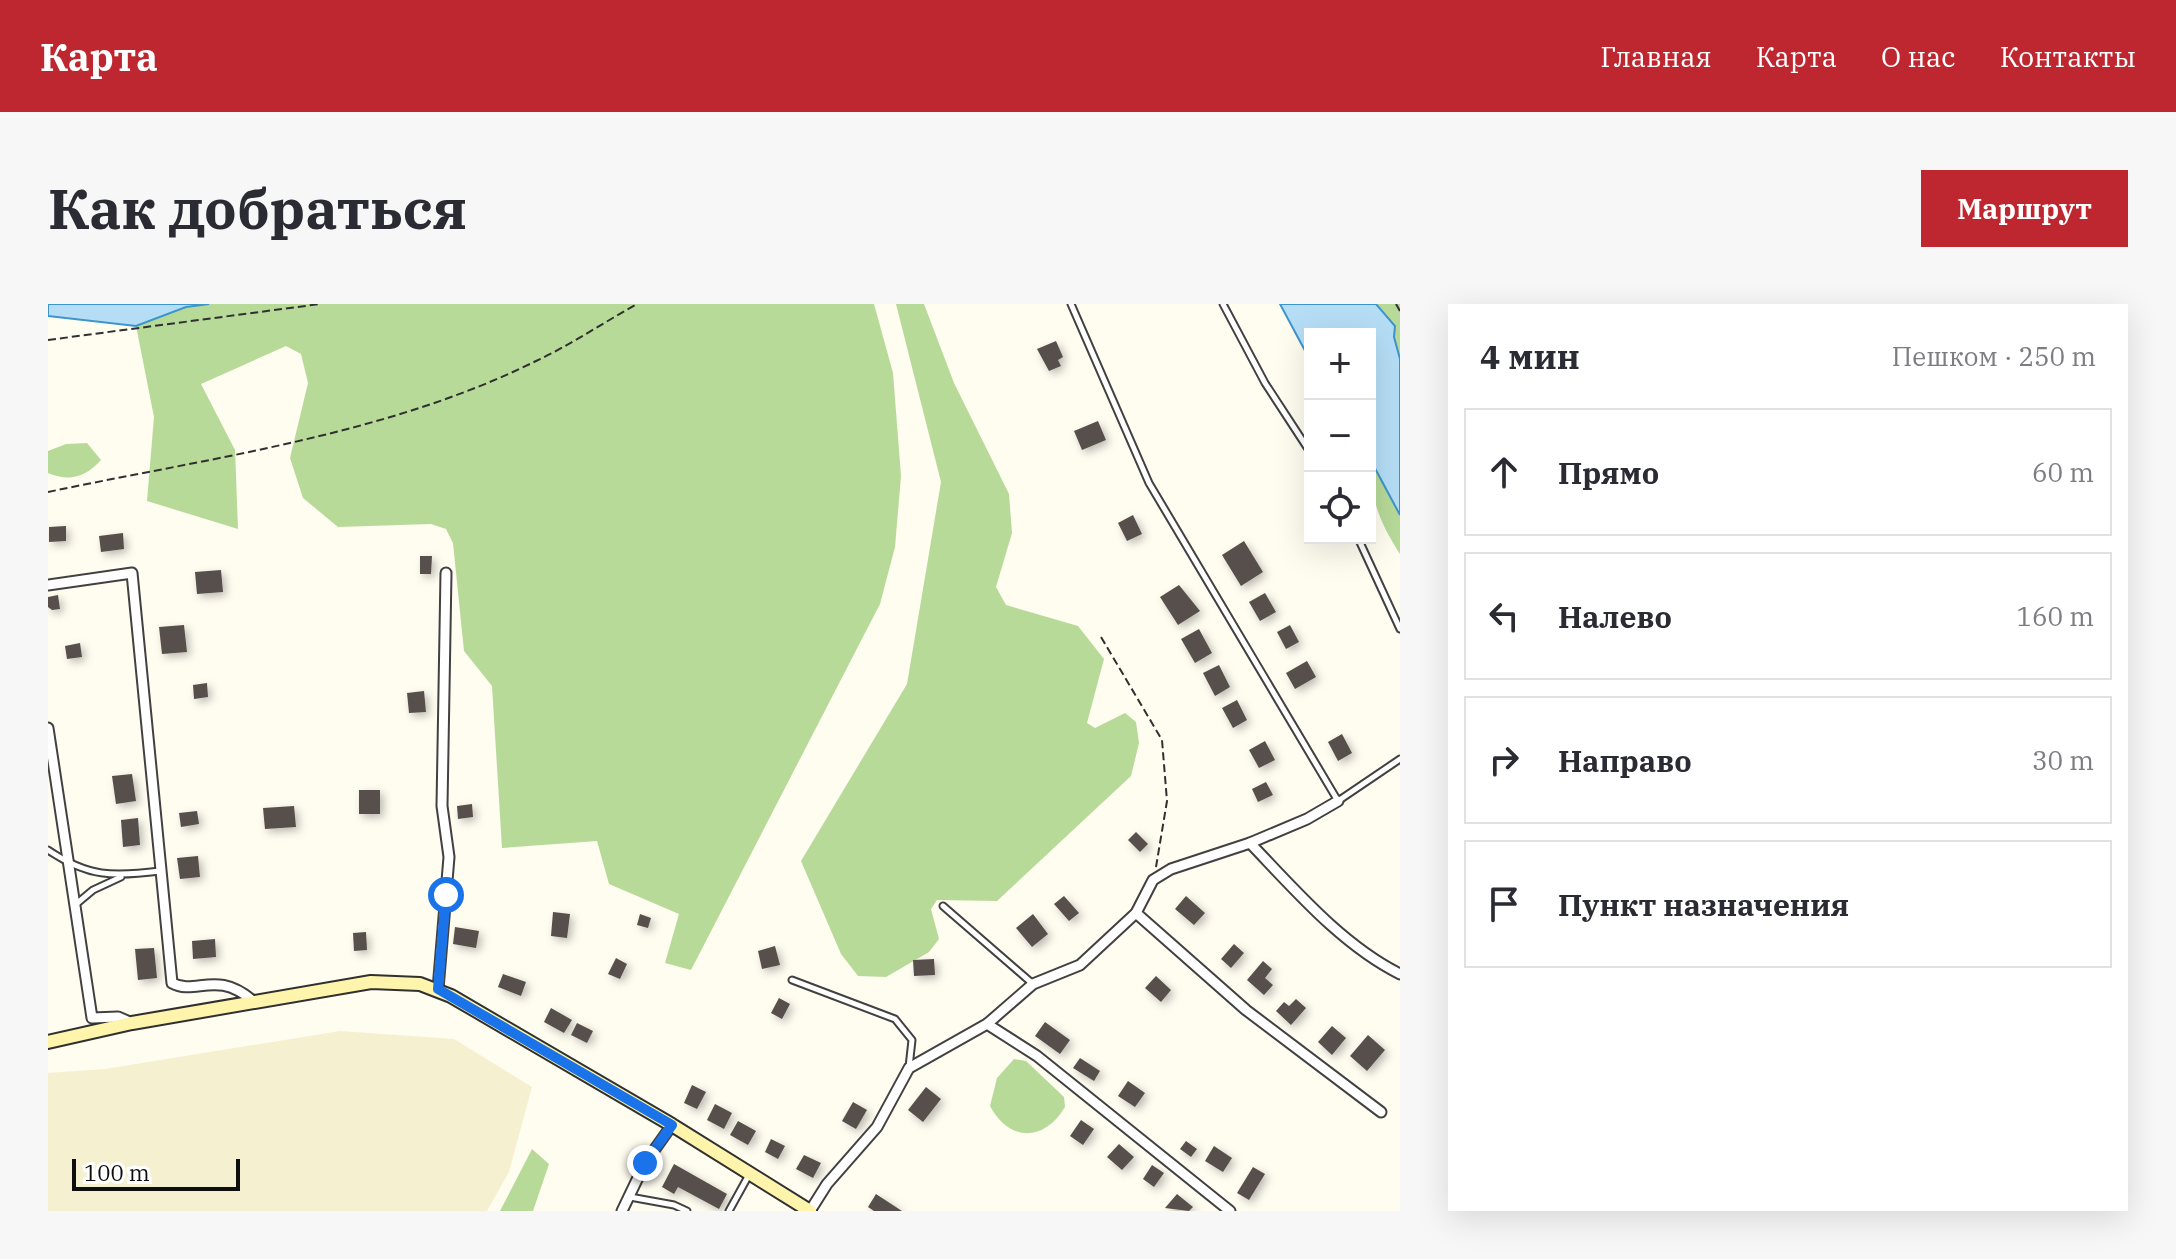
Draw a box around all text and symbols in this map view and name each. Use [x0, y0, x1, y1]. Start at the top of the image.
text: Карта [40, 32, 158, 81]
text: Главная [1600, 38, 1712, 75]
text: Карта [1756, 38, 1837, 75]
text: О нас [1881, 38, 1956, 75]
text: Контакты [2000, 38, 2136, 75]
button: Маршрут [1921, 170, 2128, 247]
text: Как добраться [48, 172, 467, 244]
map controls [1304, 328, 1376, 544]
button: + [1304, 328, 1376, 400]
text: 4 мин [1480, 334, 1580, 378]
text: Пешком · 250 m [1892, 339, 2096, 373]
button: − [1304, 400, 1376, 472]
icon: ahead [1482, 450, 1526, 494]
text: Прямо [1558, 453, 1659, 492]
text: 60 m [2032, 455, 2094, 489]
button: locate [1304, 472, 1376, 544]
icon: left [1482, 594, 1526, 638]
text: Налево [1558, 597, 1672, 636]
text: 160 m [2016, 599, 2094, 633]
icon: right [1482, 738, 1526, 782]
text: Направо [1558, 741, 1692, 780]
text: 30 m [2032, 743, 2094, 777]
route start [428, 877, 464, 913]
icon: arrive [1482, 882, 1526, 926]
text: Пункт назначения [1558, 885, 1849, 924]
route end [627, 1145, 663, 1181]
scale bar [72, 1155, 240, 1191]
text: 100 m [84, 1158, 150, 1187]

